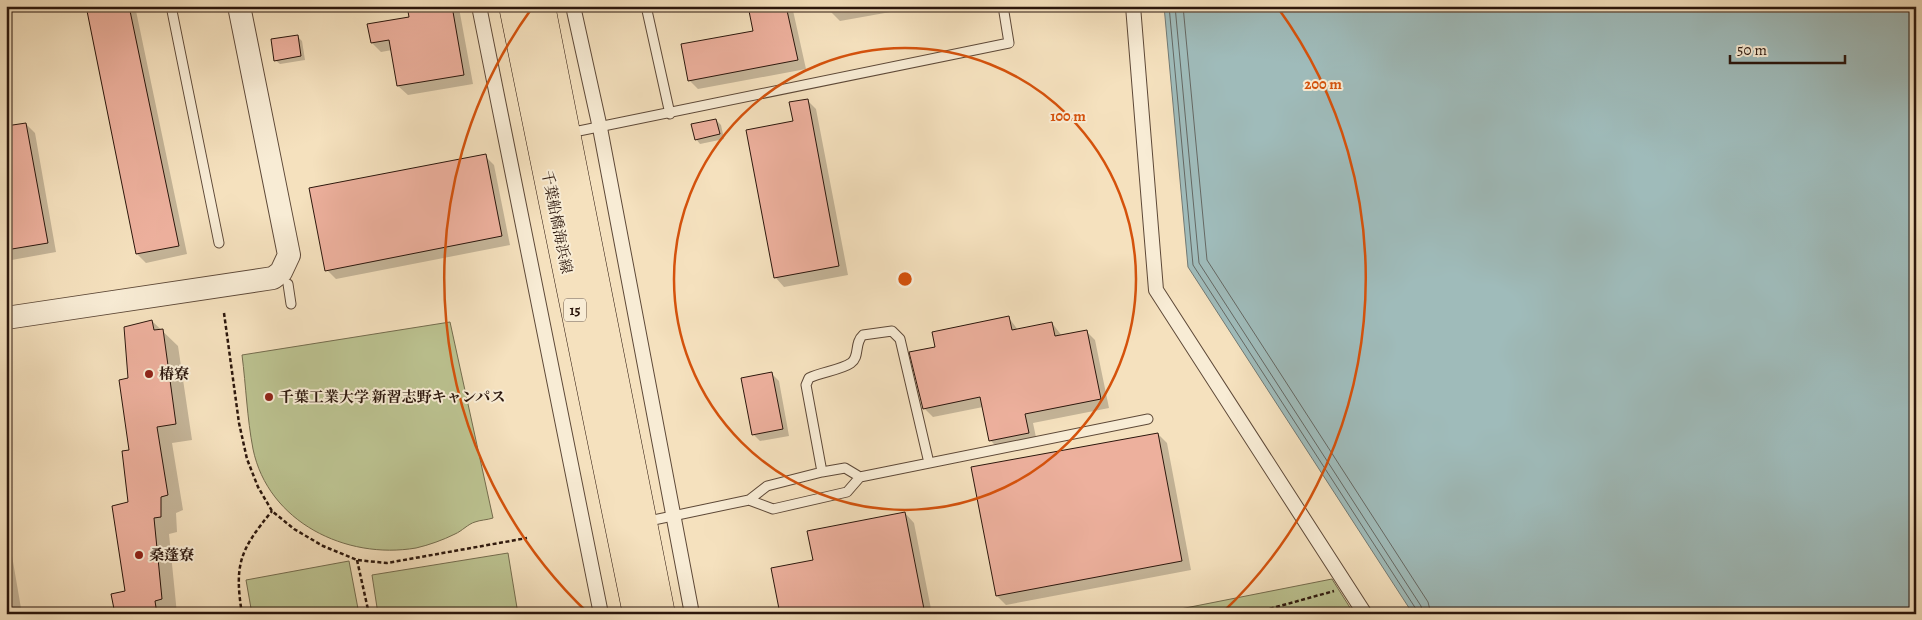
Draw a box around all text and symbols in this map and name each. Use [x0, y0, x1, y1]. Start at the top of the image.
scale bar [1730, 32, 1844, 64]
text: 50 m [1737, 40, 1767, 60]
text: 200 m [1304, 74, 1342, 94]
text: 100 m [1050, 106, 1086, 126]
street label: 千葉船橋海浜線 [537, 169, 577, 275]
centre of rings [896, 270, 914, 288]
road number: 15 [564, 298, 586, 322]
place label: 椿寮 [159, 364, 189, 384]
marker: 椿寮 [143, 368, 155, 380]
place label: 千葉工業大学 新習志野キャンパス [279, 387, 506, 407]
marker: 千葉工業大学 新習志野キャンパス [263, 391, 275, 403]
place label: 桑蓬寮 [149, 545, 194, 565]
marker: 桑蓬寮 [133, 549, 145, 561]

